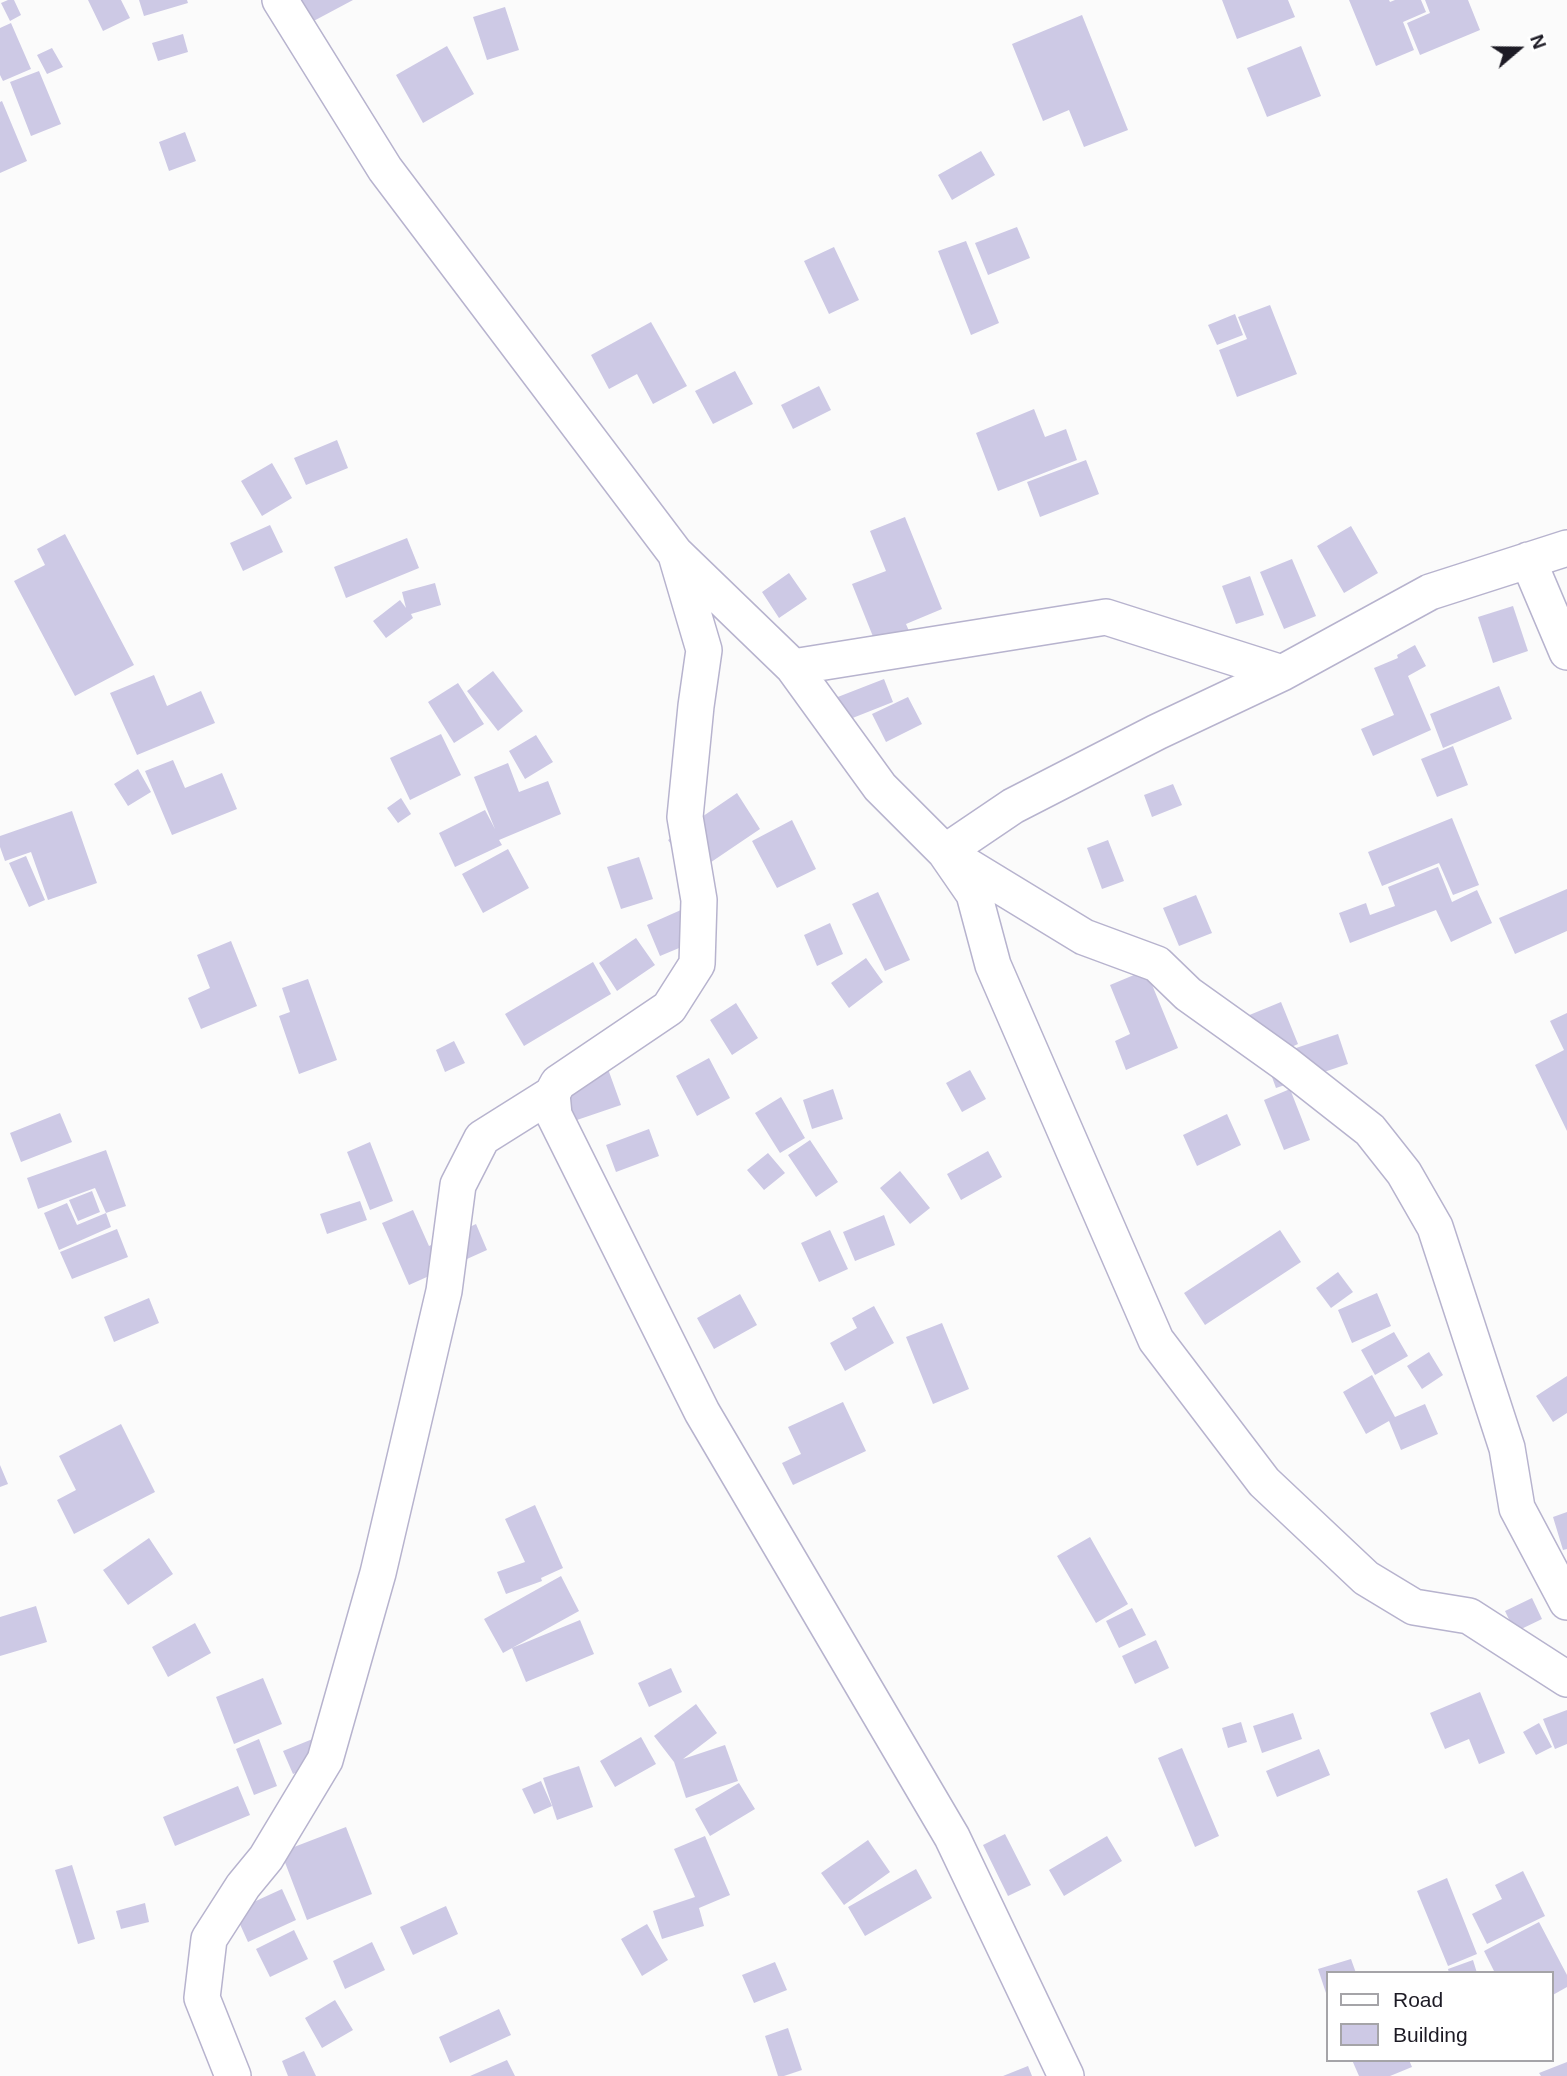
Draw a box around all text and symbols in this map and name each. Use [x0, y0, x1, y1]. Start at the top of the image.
north arrow [1483, 14, 1553, 84]
text: N [1526, 32, 1550, 52]
legend [1326, 1971, 1553, 2062]
text: Road [1393, 1988, 1443, 2011]
text: Building [1393, 2023, 1468, 2046]

